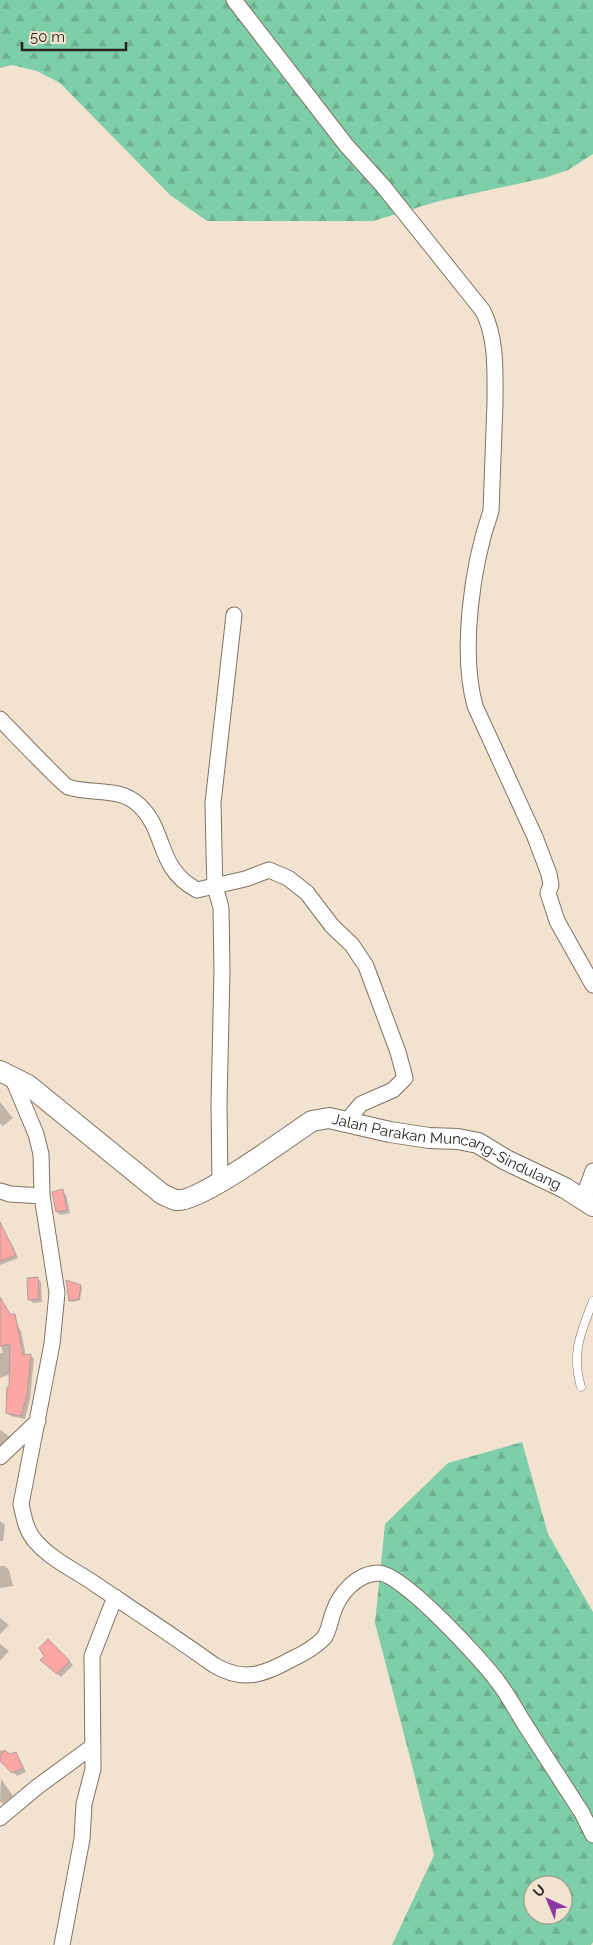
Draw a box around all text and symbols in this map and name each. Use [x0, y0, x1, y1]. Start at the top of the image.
scale bar [22, 20, 126, 52]
text: 50 m [30, 28, 65, 46]
street label: Jalan Parakan Muncang-Sindulang [330, 1110, 564, 1194]
north arrow [523, 1875, 573, 1925]
text: U [530, 1881, 548, 1900]

